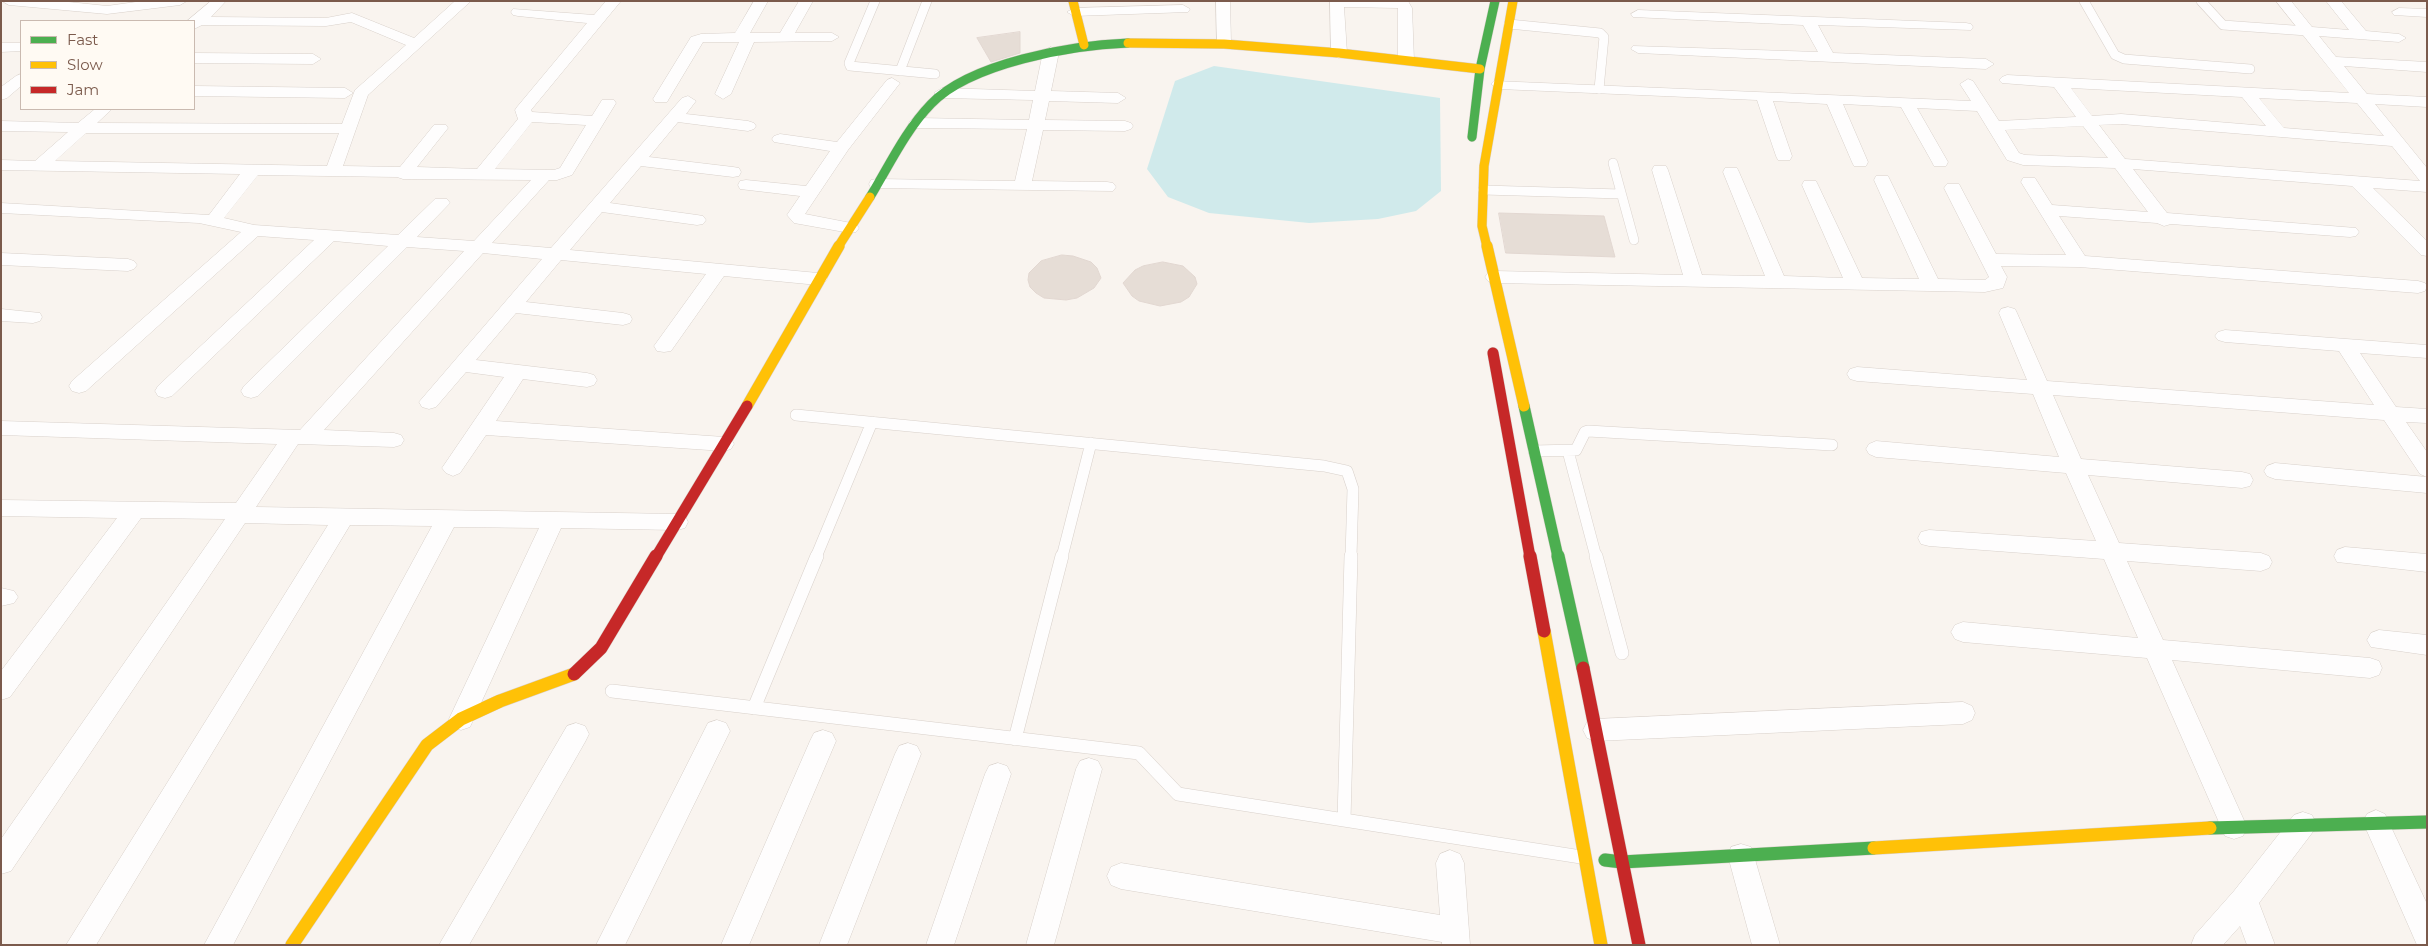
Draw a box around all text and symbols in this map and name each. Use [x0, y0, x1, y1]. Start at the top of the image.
legend [20, 20, 195, 110]
text: Fast [67, 30, 98, 49]
text: Slow [67, 55, 103, 74]
text: Jam [67, 80, 99, 99]

